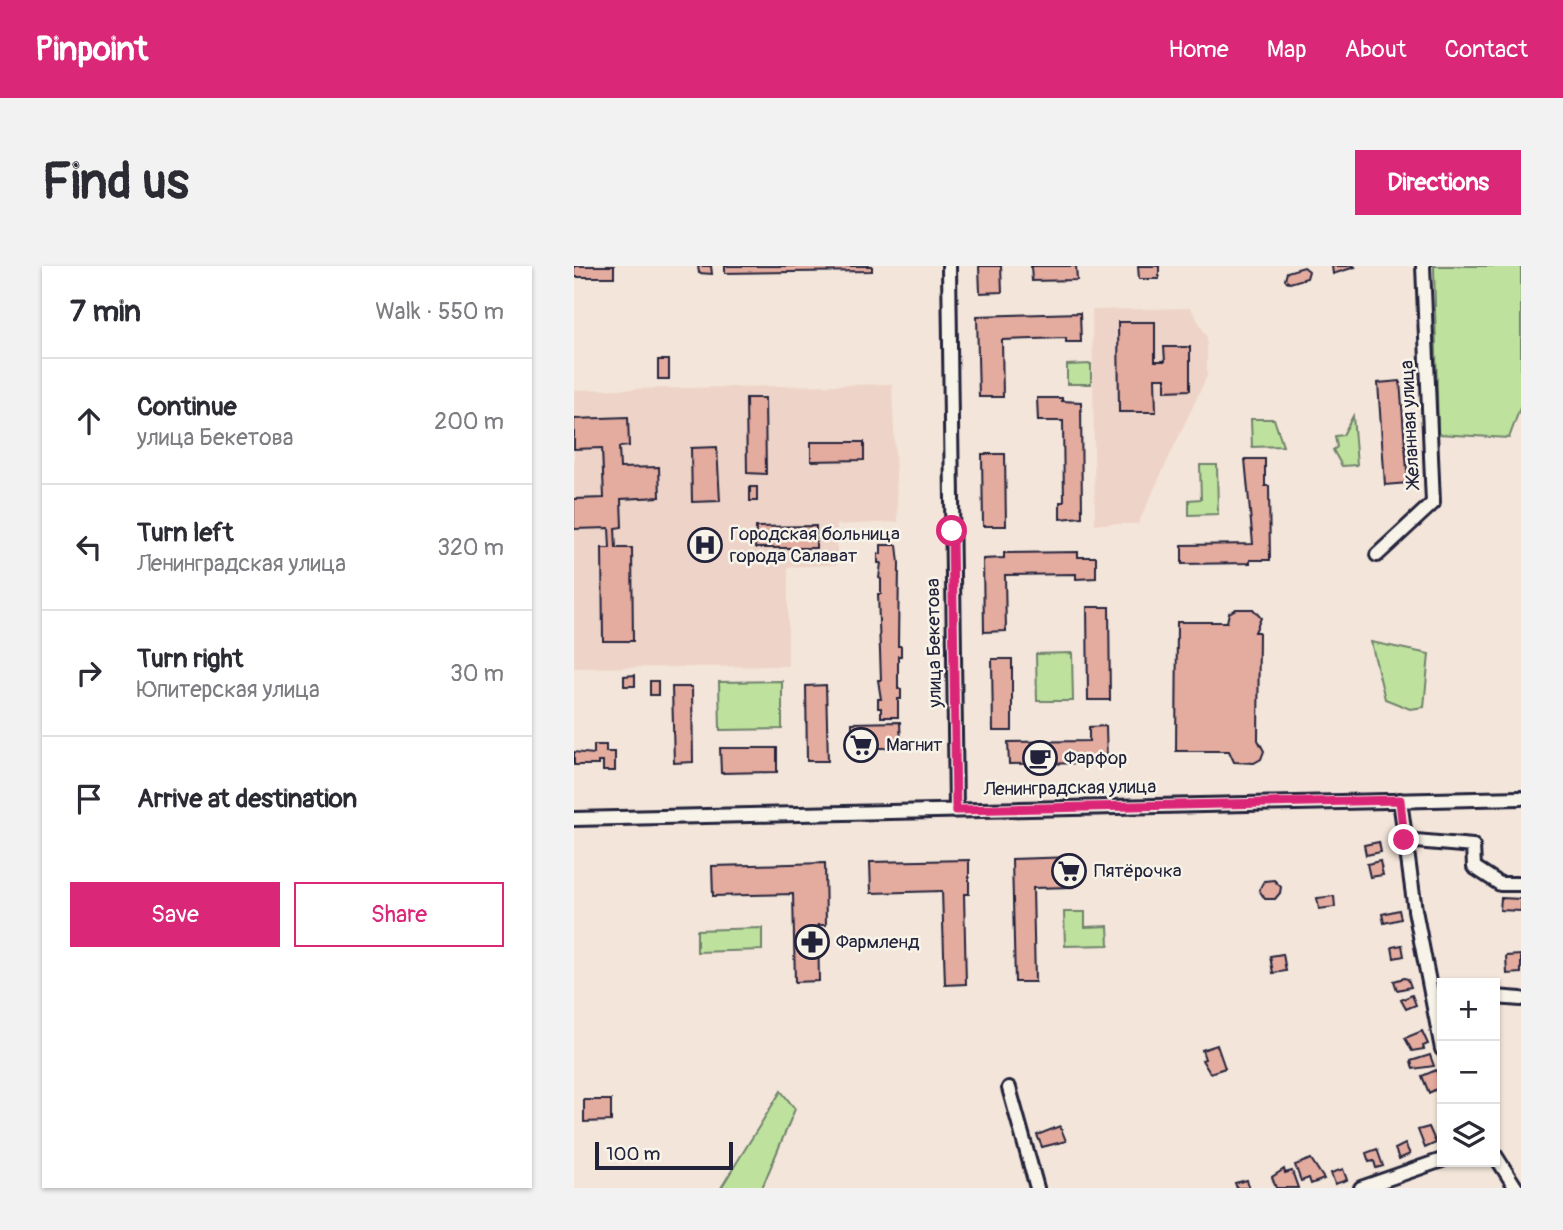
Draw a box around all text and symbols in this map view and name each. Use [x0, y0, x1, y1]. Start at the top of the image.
text: Pinpoint [35, 29, 148, 70]
text: Home [1168, 35, 1229, 64]
text: Map [1267, 35, 1307, 64]
text: About [1345, 35, 1407, 64]
text: Contact [1445, 35, 1528, 64]
button: Directions [1355, 150, 1521, 215]
text: Find us [42, 152, 189, 213]
text: 7 min [70, 293, 141, 330]
text: Walk · 550 m [375, 297, 504, 326]
street label: Желанная улица [1395, 359, 1425, 491]
text: Continue [137, 391, 237, 423]
icon: ahead [70, 402, 108, 440]
text: 200 m [434, 407, 504, 436]
text: улица Бекетова [137, 423, 294, 452]
route start [936, 515, 967, 546]
text: Turn left [137, 517, 233, 549]
place label: Городская больница города Салават [730, 522, 900, 568]
hospital icon: Городская больница города Салават [686, 526, 724, 564]
icon: left [70, 528, 108, 566]
text: 320 m [437, 533, 504, 562]
text: Ленинградская улица [137, 549, 346, 578]
street label: улица Бекетова [921, 578, 947, 709]
text: Turn right [137, 643, 243, 675]
icon: right [70, 654, 108, 692]
text: 30 m [450, 659, 504, 688]
text: Юпитерская улица [137, 675, 320, 704]
supermarket icon: Магнит [842, 726, 880, 764]
place label: Магнит [886, 733, 943, 757]
cafe icon: Фарфор [1021, 739, 1059, 777]
place label: Фарфор [1064, 746, 1127, 770]
street label: Ленинградская улица [983, 774, 1157, 802]
icon: arrive [70, 780, 108, 818]
text: Arrive at destination [137, 783, 357, 815]
route end [1388, 824, 1419, 855]
supermarket icon: Пятёрочка [1050, 852, 1088, 890]
place label: Пятёрочка [1094, 859, 1182, 883]
button: Save [70, 882, 280, 947]
button: Share [294, 882, 504, 947]
pharmacy icon: Фармленд [793, 923, 831, 961]
place label: Фармленд [836, 930, 920, 954]
map controls [1437, 978, 1500, 1167]
button: + [1437, 978, 1500, 1041]
button: − [1437, 1041, 1500, 1104]
button: layers [1437, 1104, 1500, 1167]
scale bar [595, 1139, 733, 1171]
text: 100 m [606, 1142, 660, 1166]

